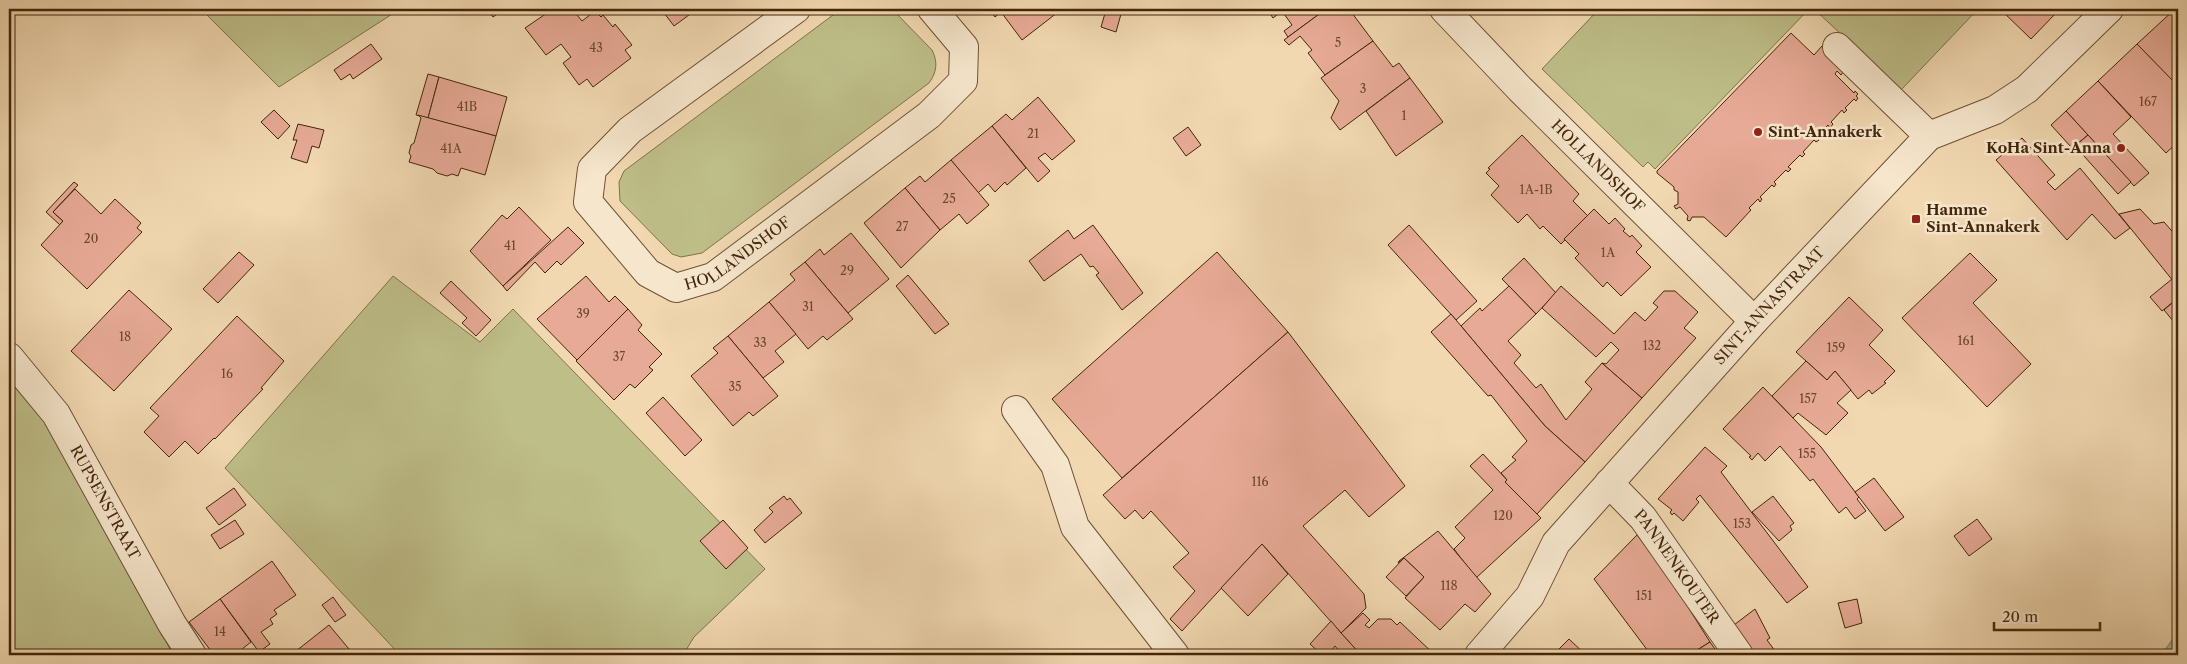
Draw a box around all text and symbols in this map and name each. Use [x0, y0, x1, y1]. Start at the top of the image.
house number: 5 [1335, 35, 1341, 50]
house number: 43 [589, 40, 603, 55]
house number: 3 [1360, 81, 1366, 96]
house number: 167 [2139, 94, 2157, 109]
house number: 41B [457, 99, 477, 114]
house number: 1 [1401, 108, 1407, 123]
street label: HOLLANDSHOF [1547, 115, 1649, 216]
place label: Sint-Annakerk [1768, 122, 1883, 141]
house number: 21 [1027, 126, 1039, 141]
marker: Sint-Annakerk [1752, 126, 1764, 138]
place label: KoHa Sint-Anna [1986, 138, 2111, 157]
house number: 41A [440, 141, 463, 156]
marker: KoHa Sint-Anna [2115, 142, 2127, 154]
house number: 1A-1B [1519, 182, 1553, 197]
house number: 25 [942, 191, 956, 206]
place label: Hamme Sint-Annakerk [1926, 200, 2041, 236]
street label: HOLLANDSHOF [682, 212, 794, 294]
marker: Hamme Sint-Annakerk [1910, 213, 1922, 225]
house number: 27 [896, 219, 908, 234]
house number: 20 [84, 231, 98, 246]
house number: 41 [504, 238, 516, 253]
street label: SINT-ANNASTRAAT [1710, 242, 1829, 369]
house number: 1A [1601, 245, 1616, 260]
house number: 29 [840, 263, 854, 278]
house number: 31 [802, 299, 814, 314]
house number: 39 [576, 306, 590, 321]
house number: 18 [119, 329, 131, 344]
house number: 161 [1957, 333, 1975, 348]
house number: 33 [753, 335, 767, 350]
house number: 132 [1643, 338, 1661, 353]
house number: 159 [1827, 340, 1845, 355]
house number: 37 [613, 349, 625, 364]
house number: 16 [221, 366, 233, 381]
house number: 35 [728, 379, 742, 394]
house number: 157 [1799, 391, 1817, 406]
street label: RUPSENSTRAAT [66, 442, 145, 563]
house number: 155 [1798, 446, 1816, 461]
house number: 116 [1251, 474, 1269, 489]
street label: PANNENKOUTER [1631, 505, 1725, 628]
house number: 120 [1493, 508, 1513, 523]
house number: 153 [1733, 516, 1751, 531]
house number: 118 [1440, 578, 1458, 593]
house number: 151 [1636, 588, 1652, 603]
scale bar [1994, 599, 2101, 631]
text: 20 m [2002, 607, 2038, 626]
house number: 14 [214, 624, 226, 639]

